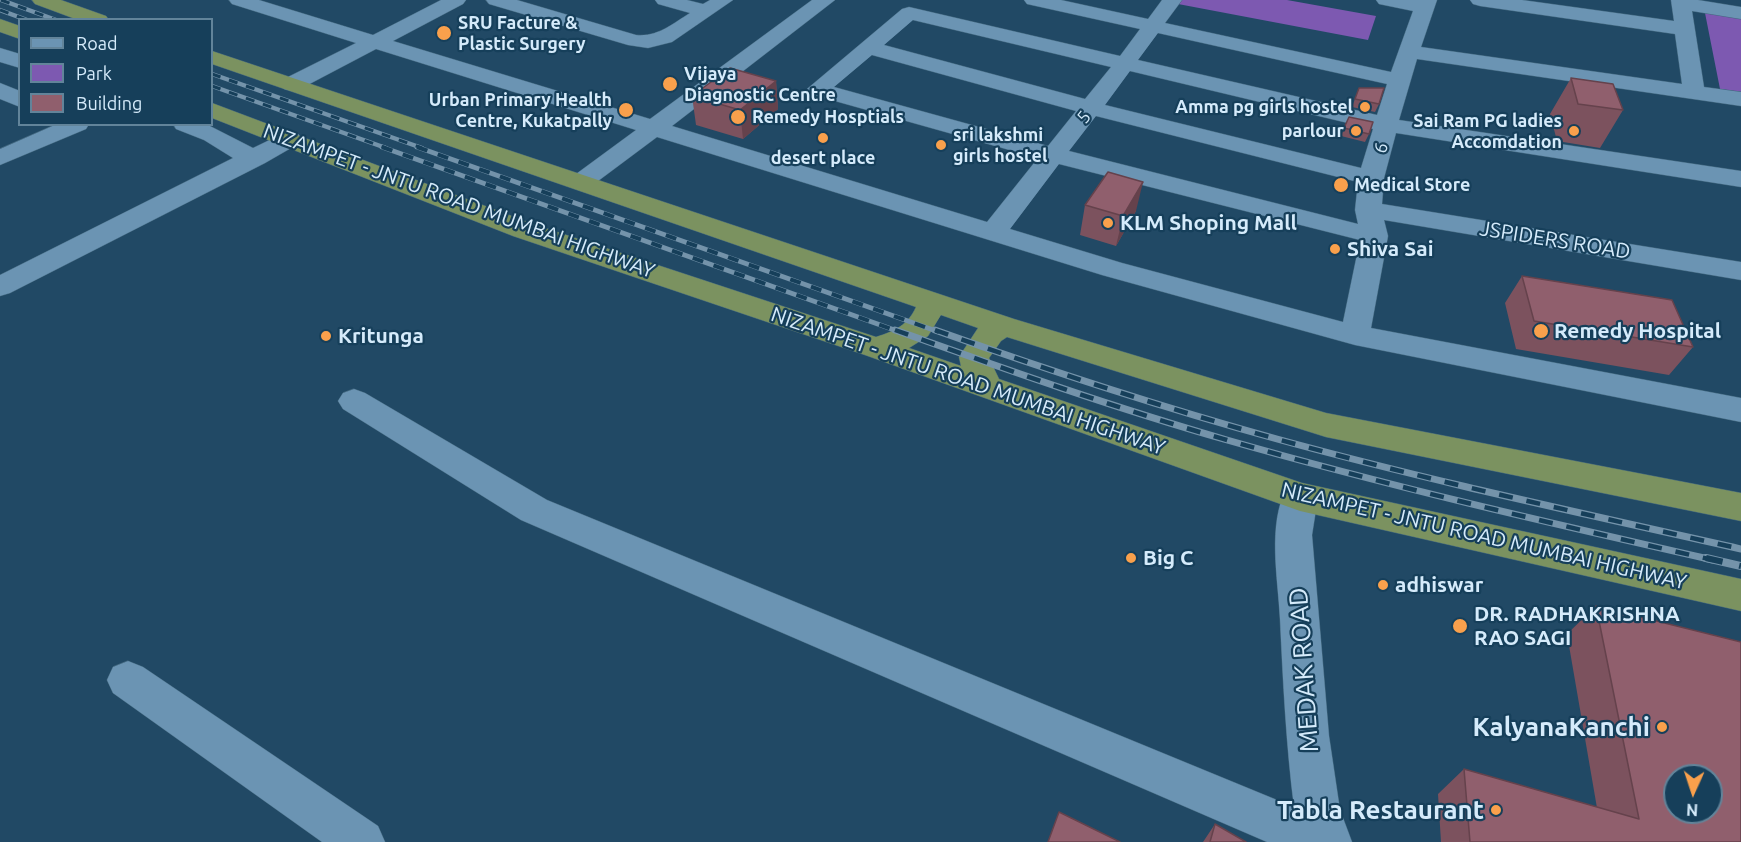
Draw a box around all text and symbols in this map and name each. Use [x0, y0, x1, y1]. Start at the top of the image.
place label: SRU Facture & Plastic Surgery [458, 12, 586, 54]
legend [18, 18, 213, 126]
marker: SRU Facture & Plastic Surgery [435, 24, 453, 42]
text: Road [76, 33, 118, 53]
text: Park [76, 63, 112, 83]
place label: Vijaya Diagnostic Centre [684, 63, 836, 106]
marker: Vijaya Diagnostic Centre [661, 75, 679, 93]
place label: Urban Primary Health Centre, Kukatpally [429, 89, 612, 132]
text: Building [76, 93, 142, 113]
place label: Amma pg girls hostel [1175, 96, 1353, 118]
marker: Amma pg girls hostel [1358, 100, 1372, 114]
marker: Urban Primary Health Centre, Kukatpally [617, 101, 635, 119]
place label: Remedy Hosptials [752, 106, 904, 128]
street label: 5 [1072, 106, 1096, 128]
marker: Remedy Hosptials [729, 108, 747, 126]
place label: Sai Ram PG ladies Accomdation [1413, 110, 1562, 152]
street label: NIZAMPET - JNTU ROAD MUMBAI HIGHWAY [260, 118, 658, 284]
place label: parlour [1282, 120, 1344, 142]
place label: sri lakshmi girls hostel [953, 124, 1047, 166]
marker: parlour [1349, 124, 1363, 138]
marker: Sai Ram PG ladies Accomdation [1567, 124, 1581, 138]
marker: desert place [816, 131, 830, 145]
marker: sri lakshmi girls hostel [934, 138, 948, 152]
street label: 6 [1369, 140, 1393, 156]
place label: desert place [771, 147, 875, 169]
place label: Medical Store [1354, 174, 1470, 196]
marker: Medical Store [1332, 176, 1350, 194]
place label: KLM Shoping Mall [1120, 210, 1297, 236]
marker: KLM Shoping Mall [1101, 216, 1115, 230]
street label: JSPIDERS ROAD [1478, 216, 1632, 264]
place label: Shiva Sai [1347, 236, 1434, 262]
marker: Shiva Sai [1328, 242, 1342, 256]
street label: NIZAMPET - JNTU ROAD MUMBAI HIGHWAY [768, 302, 1168, 460]
place label: Remedy Hospital [1554, 318, 1721, 344]
marker: Remedy Hospital [1532, 322, 1550, 340]
place label: Kritunga [338, 323, 424, 349]
marker: Kritunga [319, 329, 333, 343]
street label: NIZAMPET - JNTU ROAD MUMBAI HIGHWAY [1279, 477, 1689, 595]
place label: Big C [1143, 545, 1194, 571]
marker: Big C [1124, 551, 1138, 565]
place label: adhiswar [1395, 572, 1483, 598]
marker: adhiswar [1376, 578, 1390, 592]
street label: MEDAK ROAD [1283, 586, 1325, 754]
place label: DR. RADHAKRISHNA RAO SAGI [1474, 601, 1680, 651]
marker: DR. RADHAKRISHNA RAO SAGI [1451, 617, 1469, 635]
place label: KalyanaKanchi [1472, 711, 1650, 743]
marker: KalyanaKanchi [1655, 720, 1669, 734]
north arrow [1663, 764, 1723, 824]
place label: Tabla Restaurant [1277, 794, 1484, 826]
text: N [1686, 801, 1699, 819]
marker: Tabla Restaurant [1489, 803, 1503, 817]

